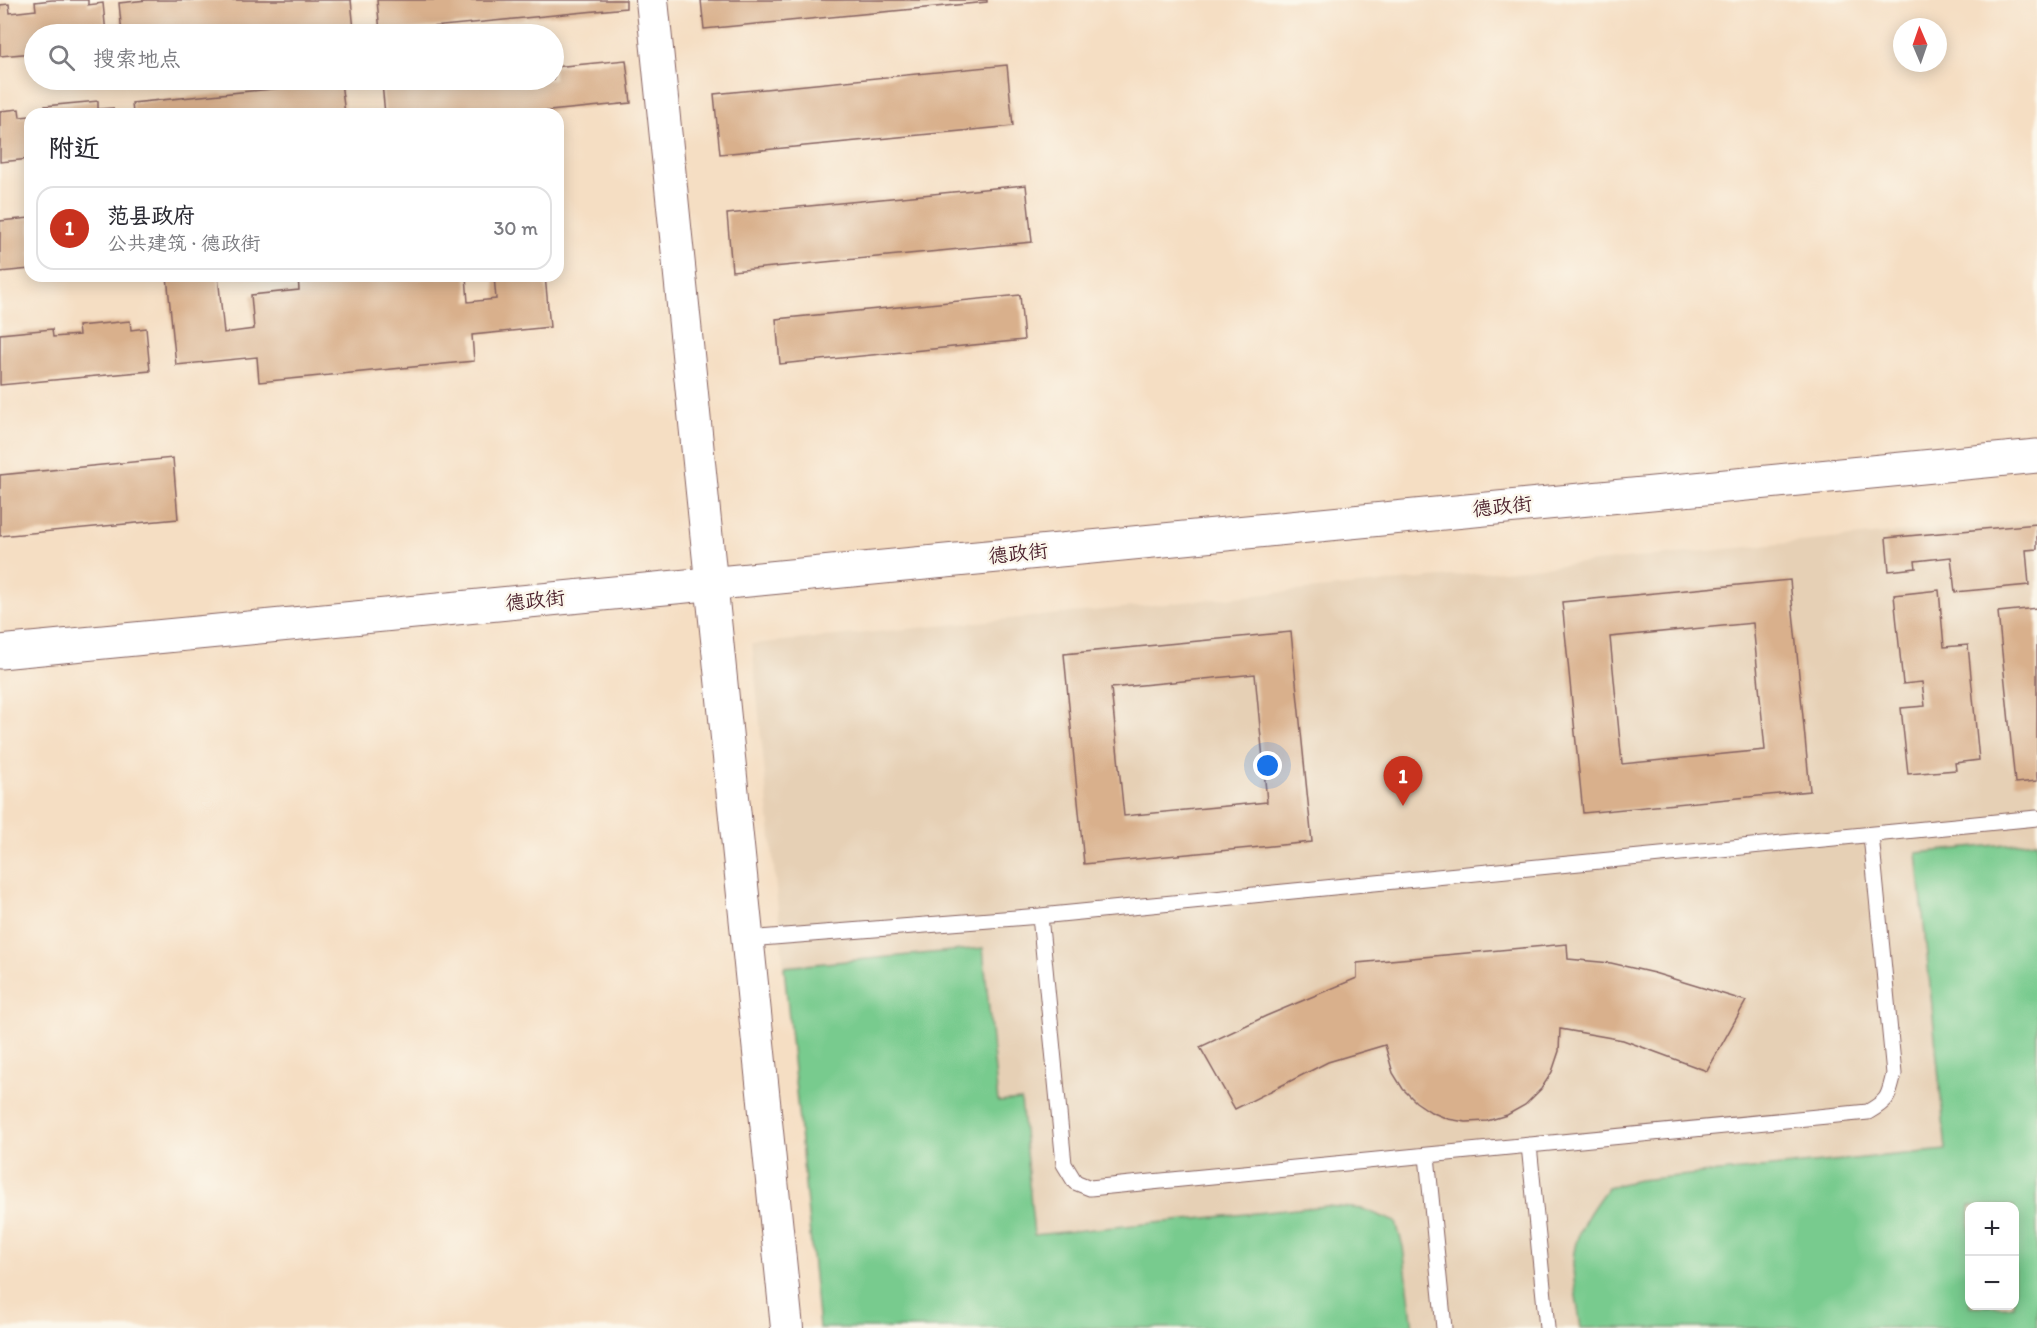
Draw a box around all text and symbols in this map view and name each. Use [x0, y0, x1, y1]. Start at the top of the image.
north arrow [1893, 18, 1947, 72]
search box [24, 24, 564, 90]
icon: search [45, 41, 78, 74]
text: 搜索地点 [93, 45, 181, 72]
text: 附近 [48, 132, 100, 164]
text: 范县政府 [107, 202, 195, 229]
text: 1 [65, 216, 74, 240]
text: 30 m [493, 216, 538, 240]
text: 公共建筑 · 德政街 [107, 231, 261, 255]
street label: 德政街 [1471, 491, 1533, 521]
street label: 德政街 [987, 538, 1049, 568]
street label: 德政街 [504, 585, 566, 615]
your location [1253, 751, 1282, 780]
pin: 1 [1384, 756, 1422, 806]
map controls [1965, 1202, 2019, 1310]
button: + [1965, 1202, 2019, 1256]
button: − [1965, 1256, 2019, 1310]

